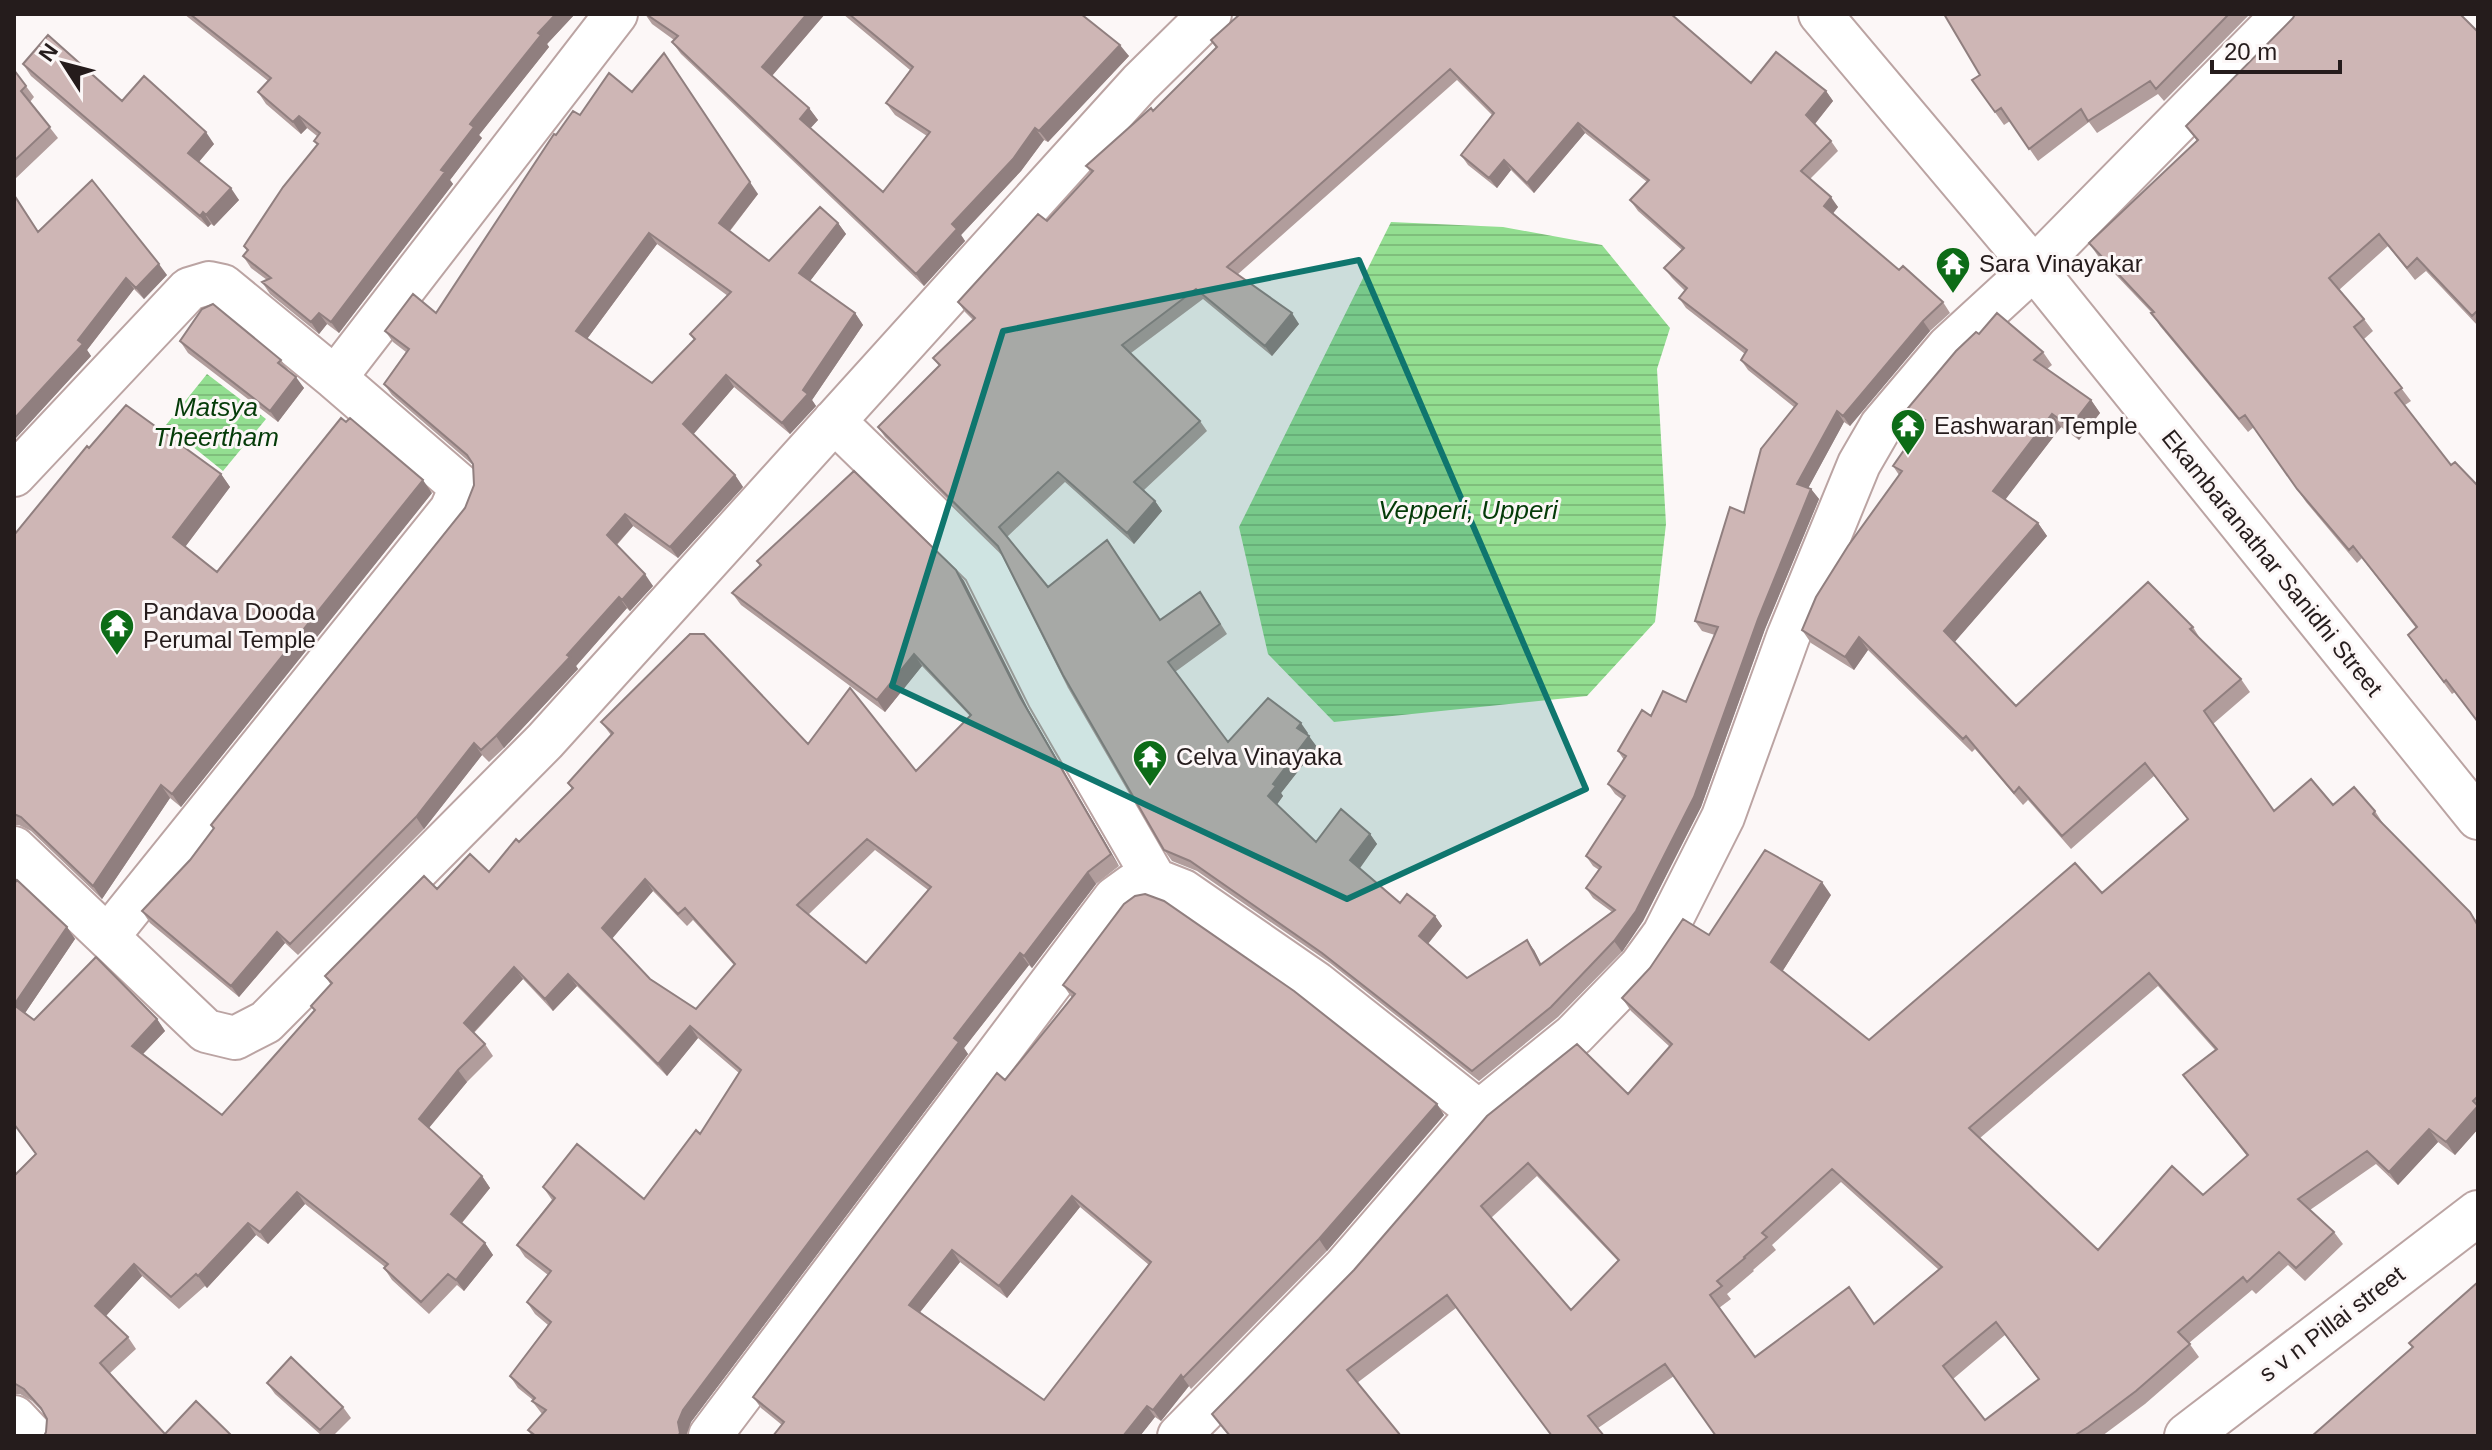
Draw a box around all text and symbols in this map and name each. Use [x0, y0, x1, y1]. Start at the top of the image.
north arrow [24, 24, 104, 104]
scale bar [2212, 24, 2340, 74]
text: 20 m [2224, 38, 2277, 65]
text: N [33, 39, 63, 66]
temple icon: Sara Vinayakar [1934, 245, 1972, 295]
place label: Sara Vinayakar [1979, 250, 2143, 277]
water label: Matsya Theertham [153, 392, 279, 452]
temple icon: Eashwaran Temple [1889, 407, 1927, 457]
place label: Eashwaran Temple [1934, 412, 2138, 439]
street label: Ekambaranathar Sanidhi Street [2157, 424, 2388, 702]
water label: Vepperi, Upperi [1378, 495, 1559, 525]
place label: Pandava Dooda Perumal Temple [143, 598, 316, 653]
temple icon: Pandava Dooda Perumal Temple [98, 607, 136, 657]
temple icon: Celva Vinayaka [1131, 738, 1169, 788]
place label: Celva Vinayaka [1176, 743, 1343, 770]
street label: s v n Pillai street [2254, 1260, 2410, 1387]

